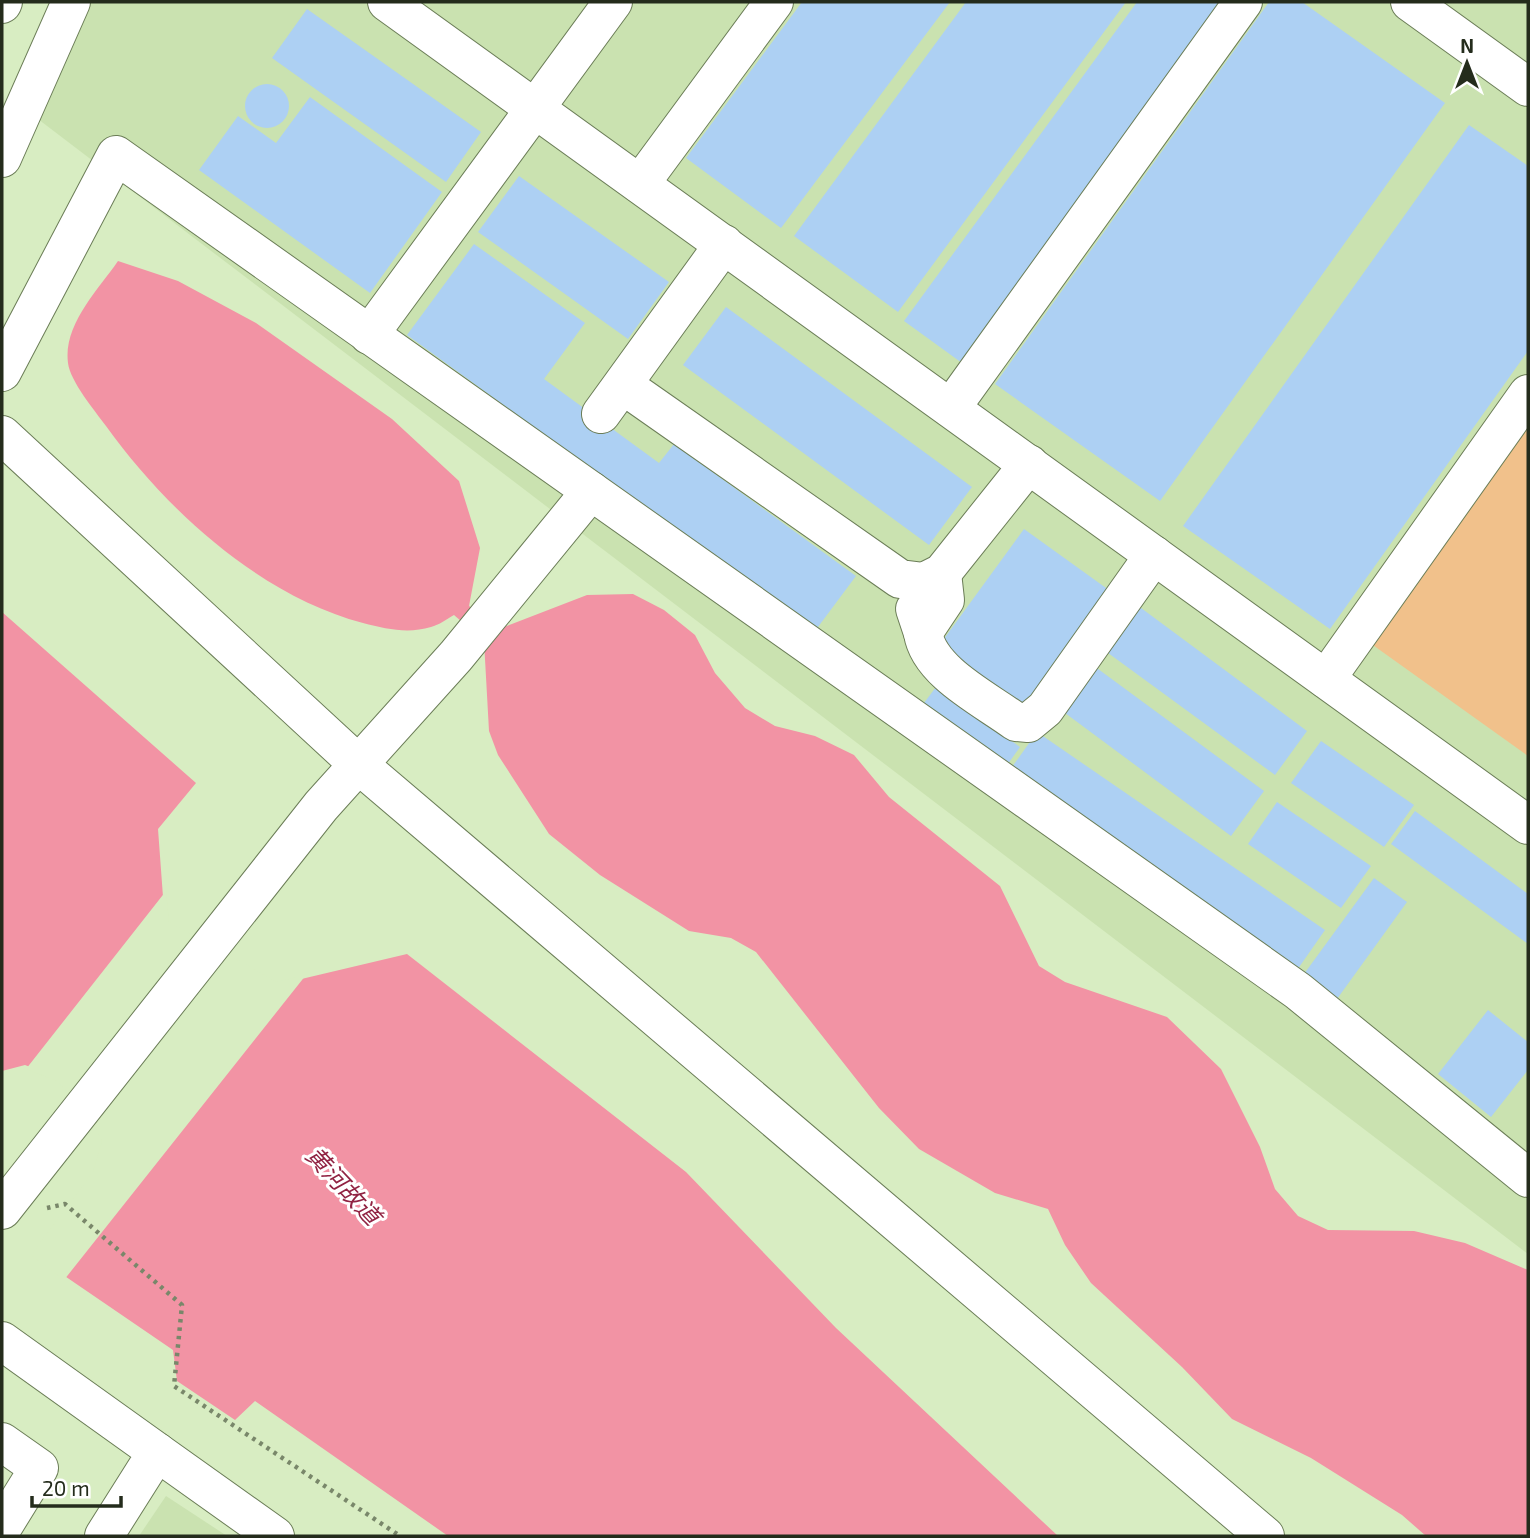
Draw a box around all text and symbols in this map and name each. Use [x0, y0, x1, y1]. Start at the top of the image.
north arrow [1432, 28, 1502, 98]
text: N [1460, 34, 1474, 57]
water label: 黄河故道 [301, 1140, 389, 1232]
scale bar [32, 1464, 121, 1508]
text: 20 m [42, 1475, 90, 1500]

